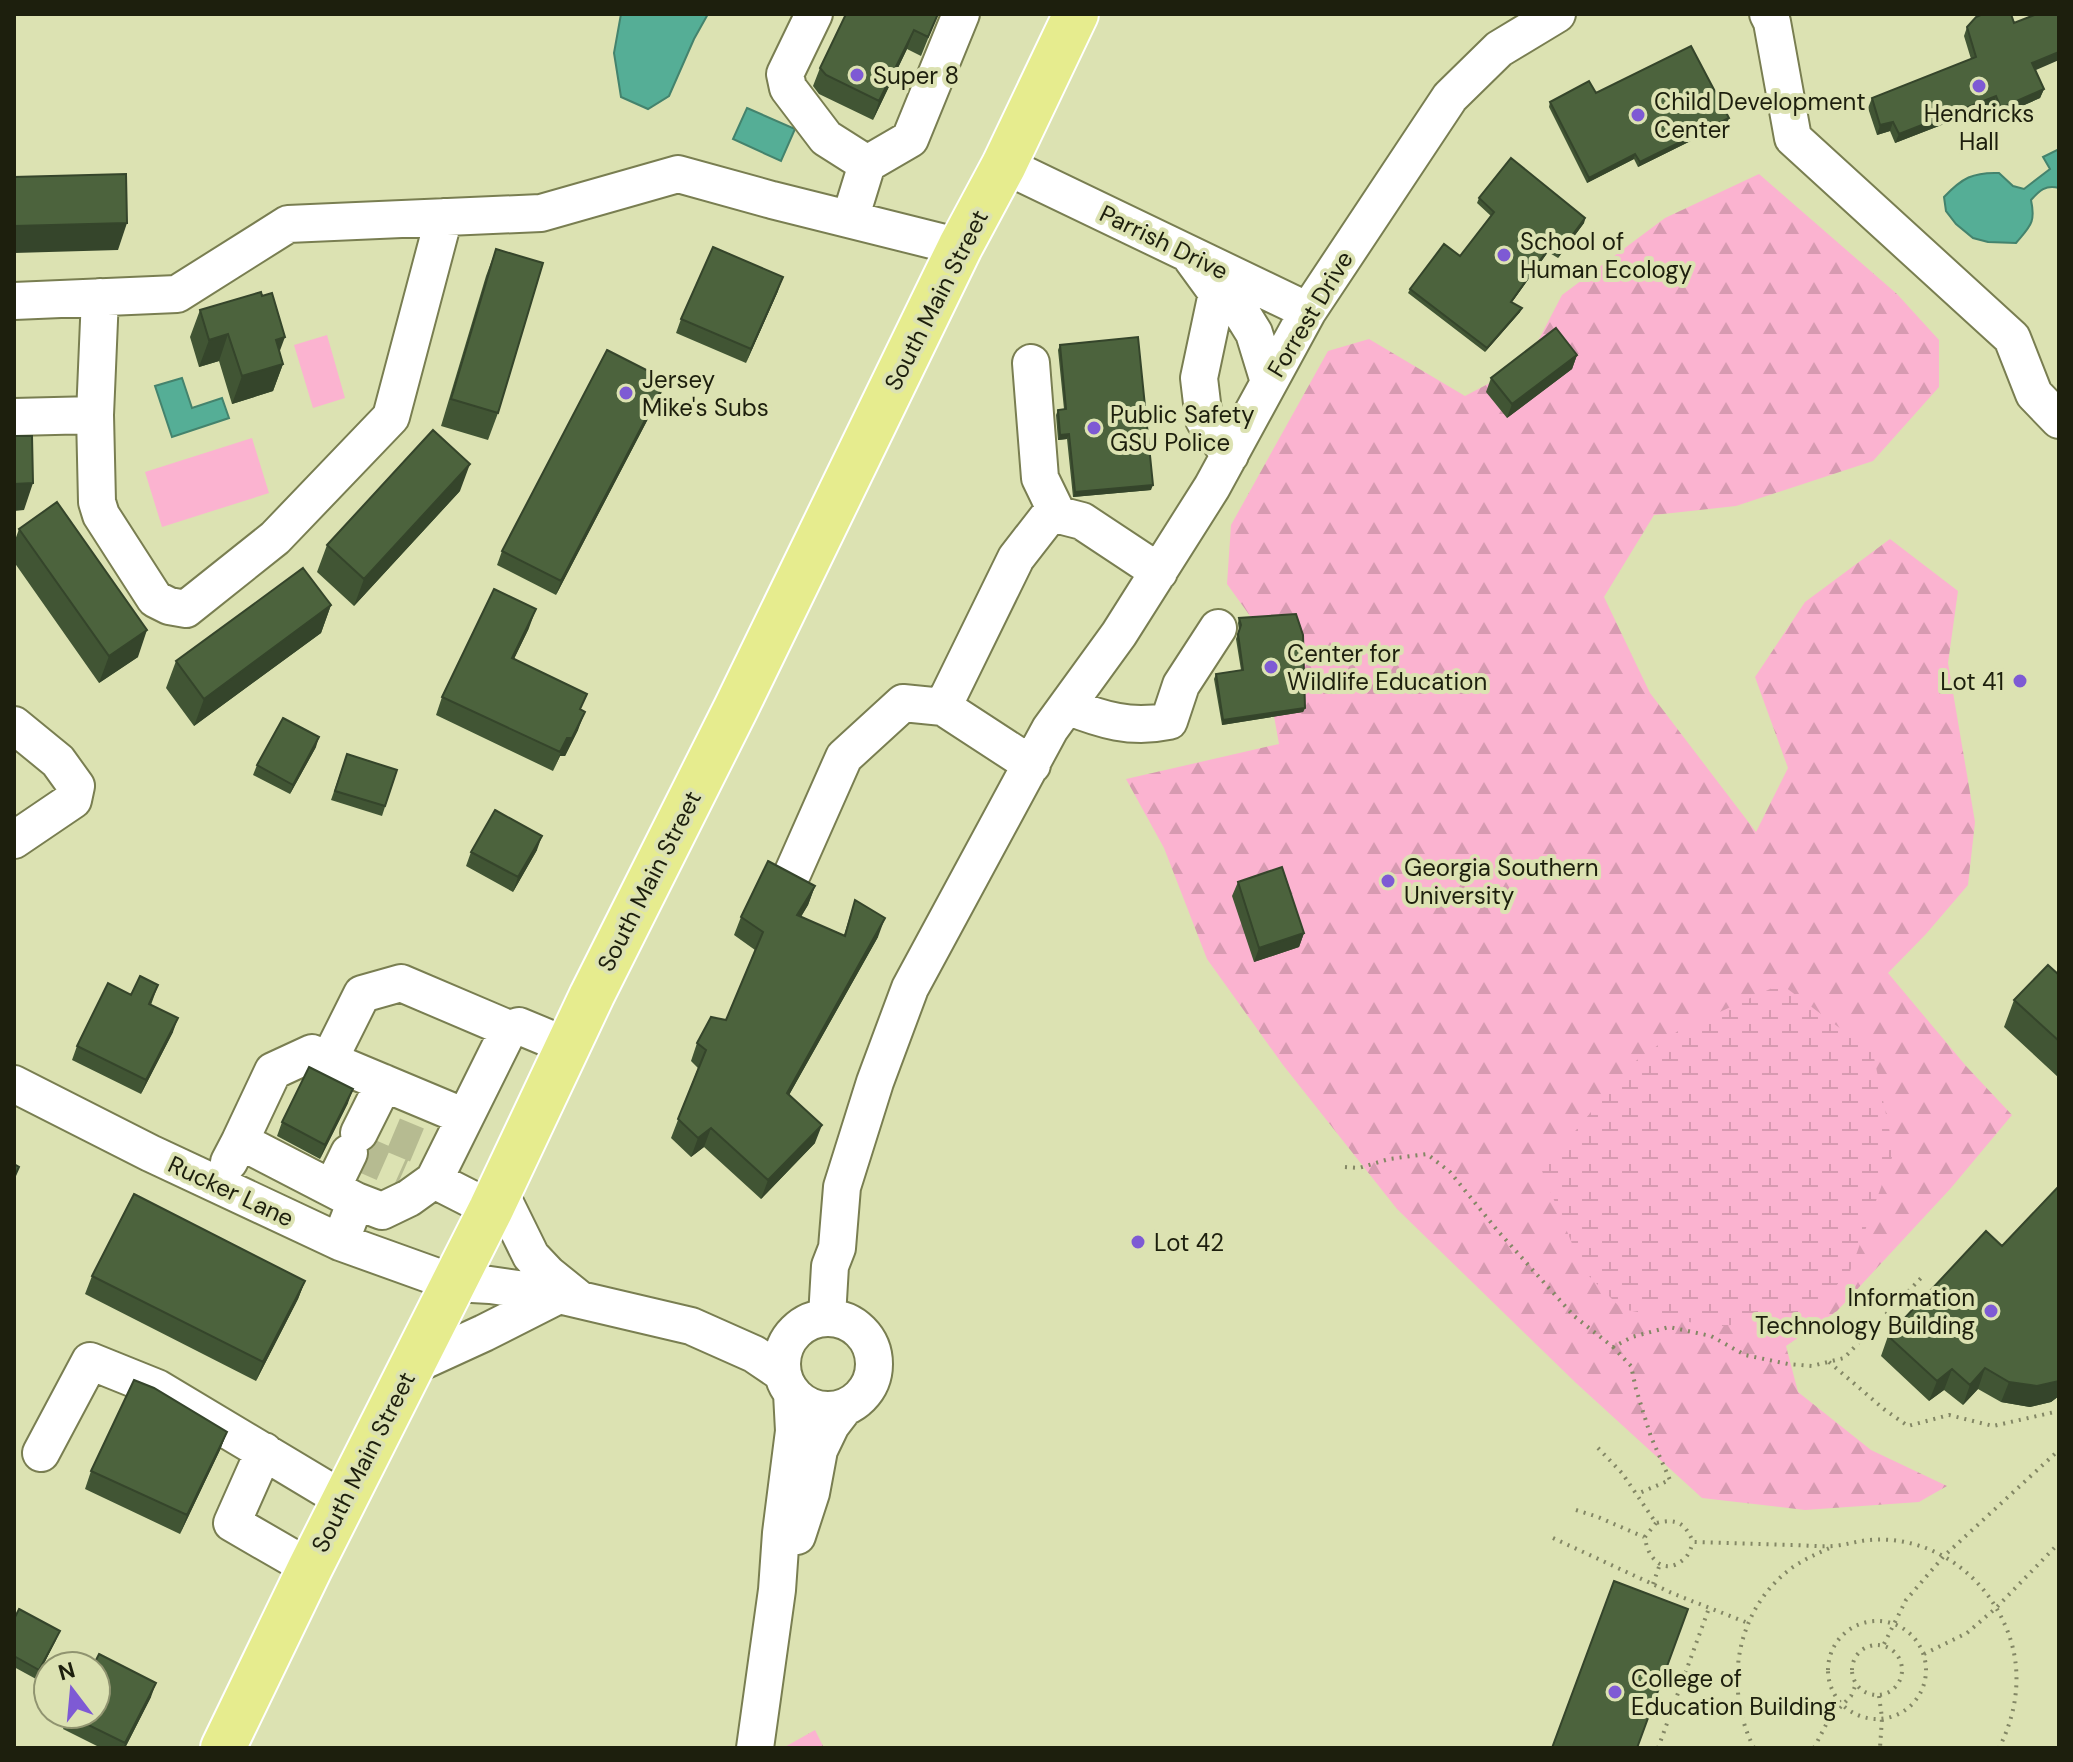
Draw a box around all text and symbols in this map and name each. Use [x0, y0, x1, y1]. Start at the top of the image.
place label: Super 8 [873, 60, 959, 91]
marker: Super 8 [848, 66, 866, 84]
marker: Hendricks Hall [1970, 77, 1988, 95]
place label: Child Development Center [1654, 86, 1866, 145]
place label: Hendricks Hall [1924, 98, 2034, 157]
marker: Child Development Center [1629, 106, 1647, 124]
street label: Parrish Drive [1095, 198, 1233, 286]
street label: South Main Street [877, 204, 995, 396]
place label: School of Human Ecology [1520, 226, 1692, 285]
street label: Forrest Drive [1260, 245, 1360, 383]
marker: School of Human Ecology [1495, 246, 1513, 264]
place label: Jersey Mike's Subs [642, 364, 769, 423]
marker: Jersey Mike's Subs [617, 384, 635, 402]
place label: Public Safety GSU Police [1110, 399, 1255, 458]
marker: Public Safety GSU Police [1085, 419, 1103, 437]
place label: Center for Wildlife Education [1287, 638, 1487, 697]
marker: Center for Wildlife Education [1262, 658, 1280, 676]
place label: Lot 41 [1940, 666, 2004, 697]
marker: Lot 41 [2011, 672, 2029, 690]
street label: South Main Street [590, 785, 708, 977]
place label: Georgia Southern University [1404, 852, 1599, 911]
marker: Georgia Southern University [1379, 872, 1397, 890]
street label: Rucker Lane [163, 1148, 299, 1234]
place label: Lot 42 [1154, 1227, 1224, 1258]
marker: Lot 42 [1129, 1233, 1147, 1251]
place label: Information Technology Building [1755, 1282, 1975, 1341]
marker: Information Technology Building [1982, 1302, 2000, 1320]
street label: South Main Street [304, 1366, 422, 1558]
north arrow [32, 1650, 112, 1730]
text: N [55, 1655, 78, 1687]
place label: College of Education Building [1631, 1663, 1837, 1722]
marker: College of Education Building [1606, 1683, 1624, 1701]

